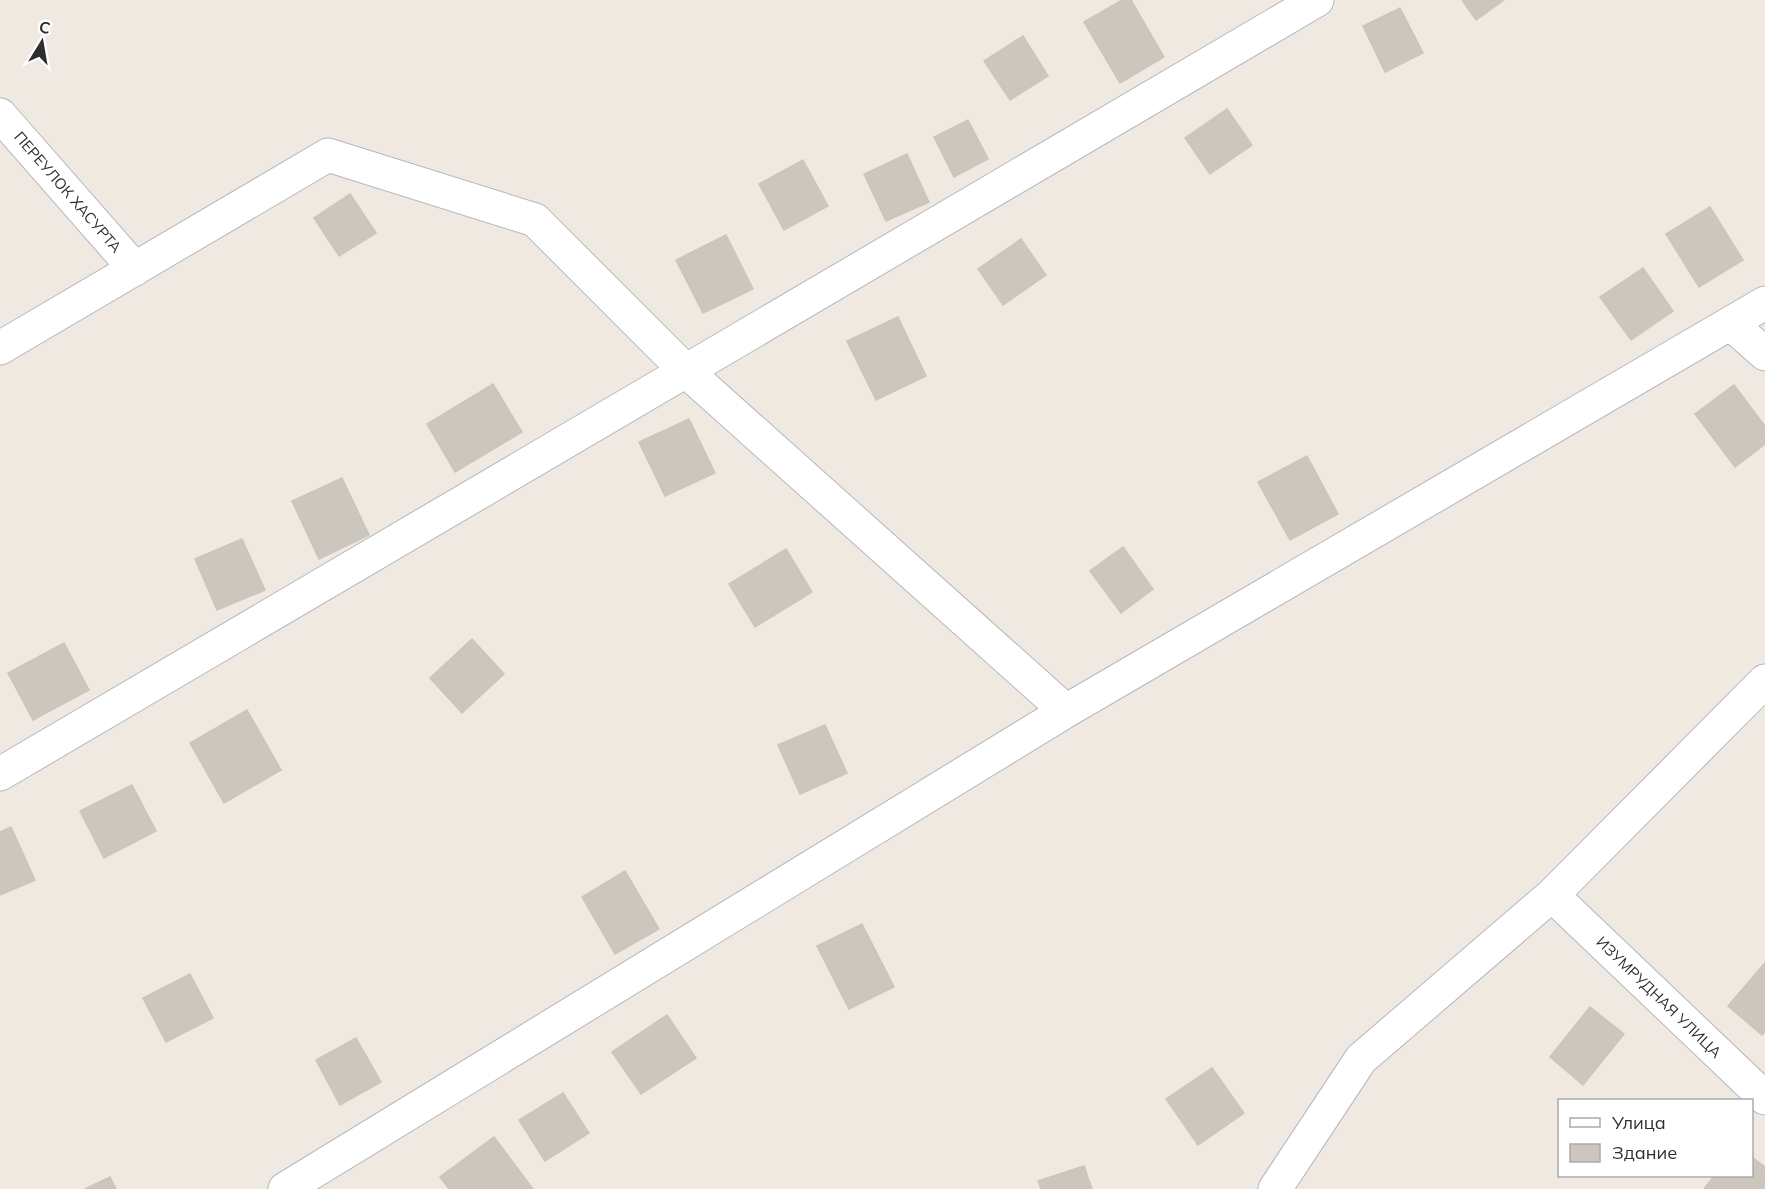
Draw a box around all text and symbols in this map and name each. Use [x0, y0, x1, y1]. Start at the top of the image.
north arrow [12, 12, 72, 72]
text: С [38, 16, 52, 38]
street label: ПЕРЕУЛОК ХАСУРТА [10, 128, 126, 256]
street label: ИЗУМРУДНАЯ УЛИЦА [1592, 932, 1726, 1062]
legend [1558, 1099, 1753, 1177]
text: Улица [1611, 1111, 1666, 1134]
text: Здание [1612, 1141, 1677, 1164]

